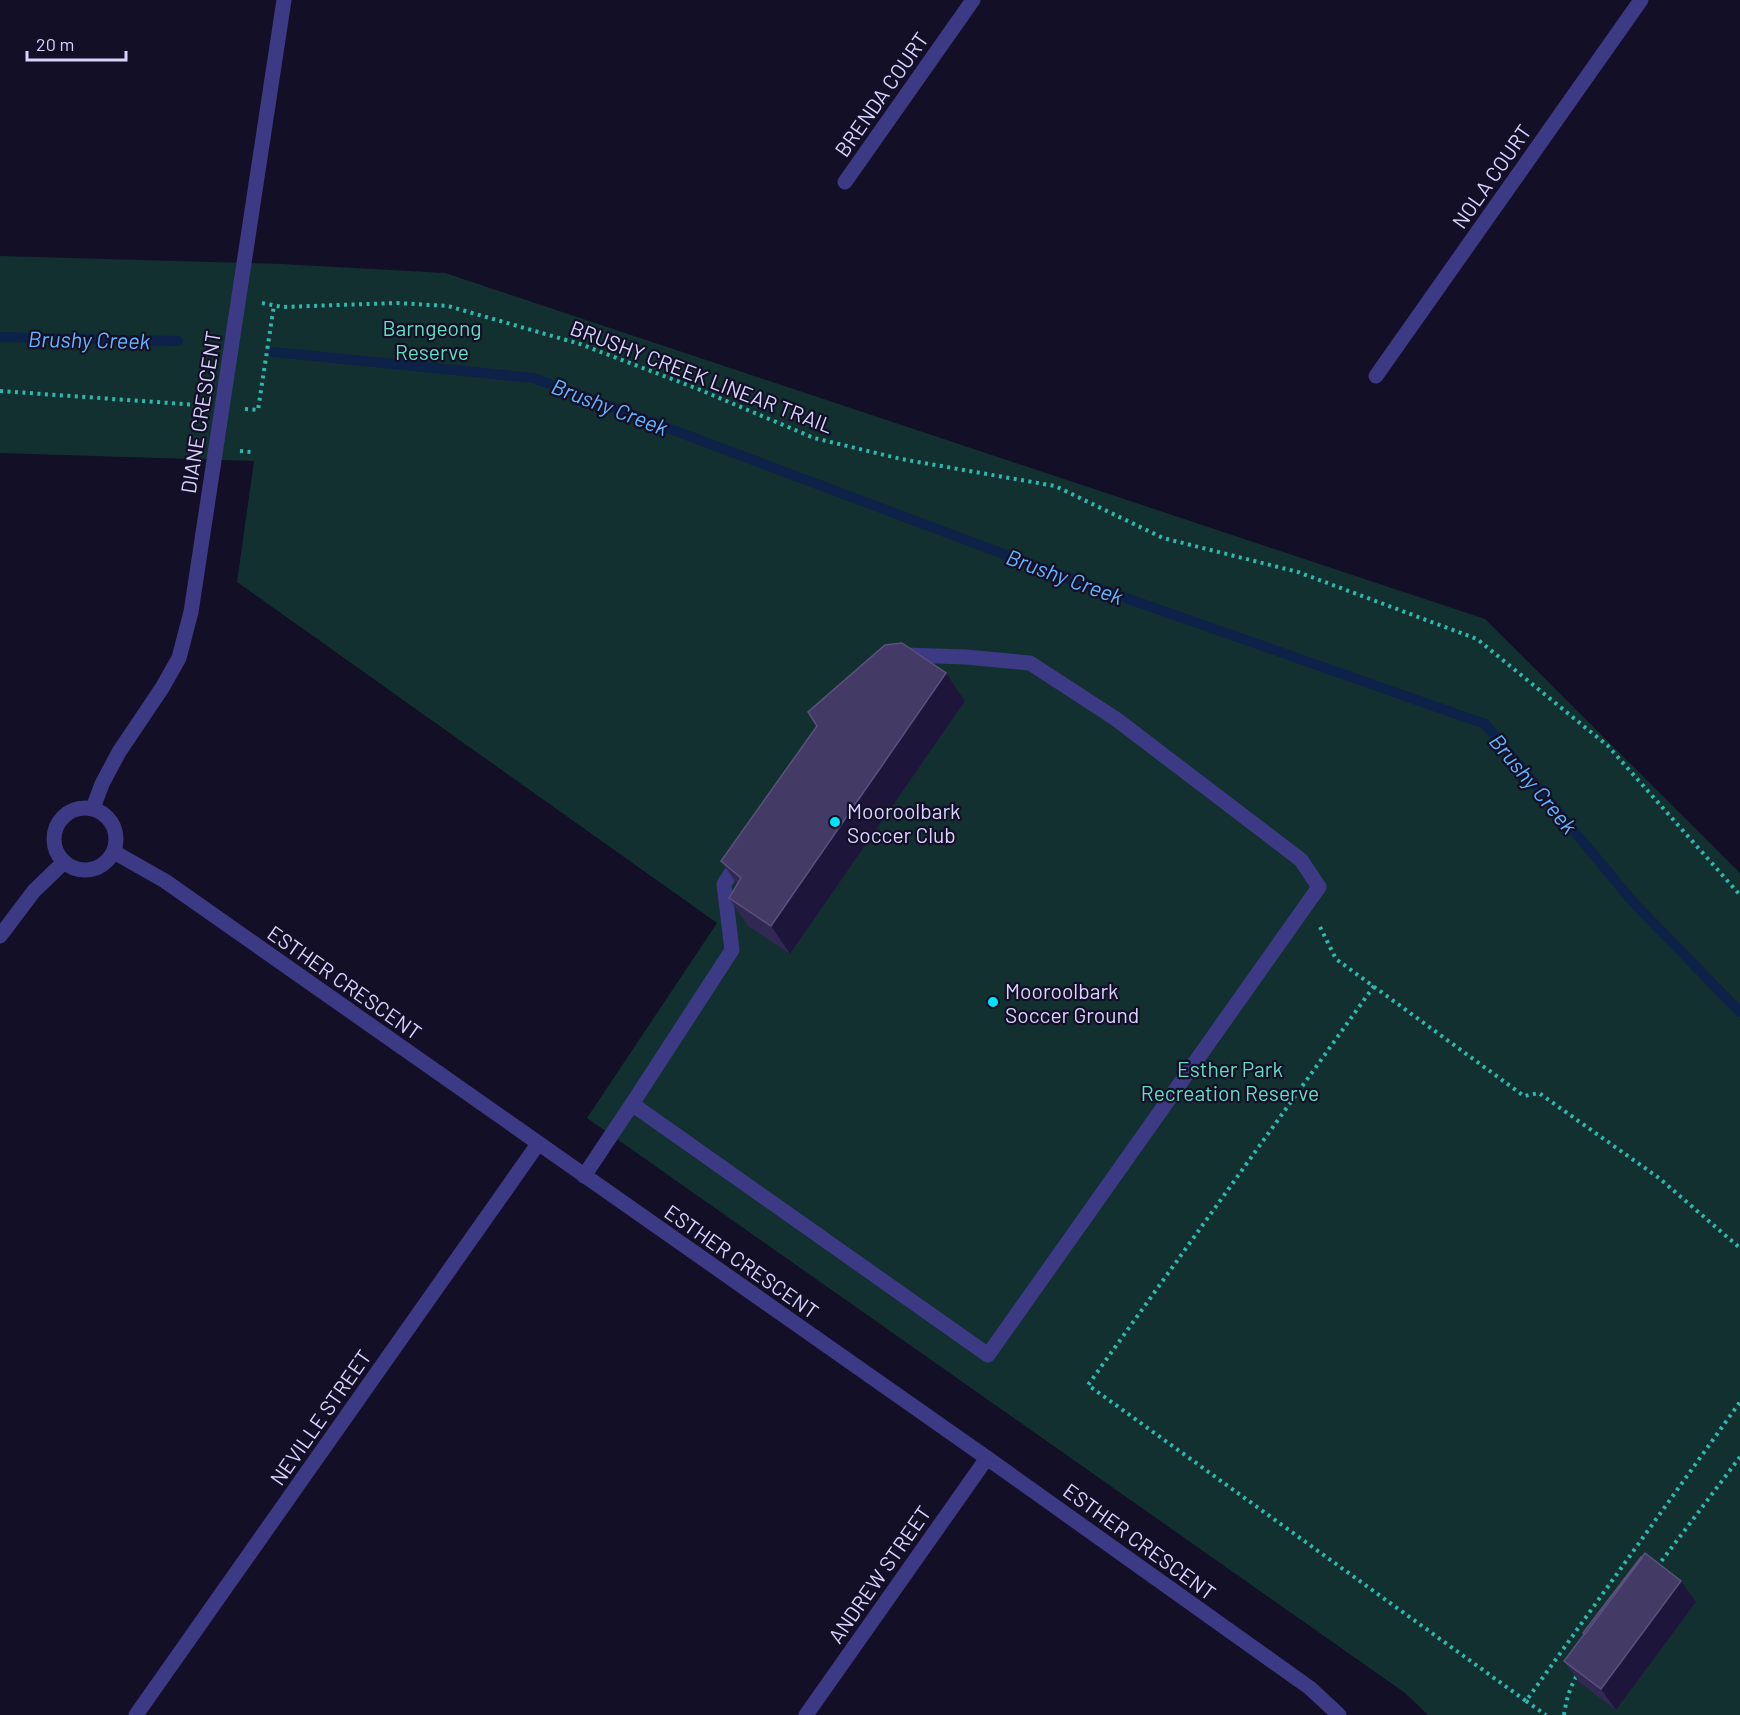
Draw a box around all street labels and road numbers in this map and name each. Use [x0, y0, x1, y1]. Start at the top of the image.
street label: BRENDA COURT [829, 27, 933, 161]
street label: NOLA COURT [1446, 119, 1536, 233]
street label: BRUSHY CREEK LINEAR TRAIL [567, 314, 837, 438]
street label: DIANE CRESCENT [175, 329, 225, 495]
street label: ESTHER CRESCENT [263, 920, 427, 1044]
street label: ESTHER CRESCENT [660, 1199, 824, 1323]
street label: NEVILLE STREET [264, 1344, 376, 1489]
street label: ESTHER CRESCENT [1059, 1477, 1221, 1605]
street label: ANDREW STREET [822, 1500, 936, 1648]

